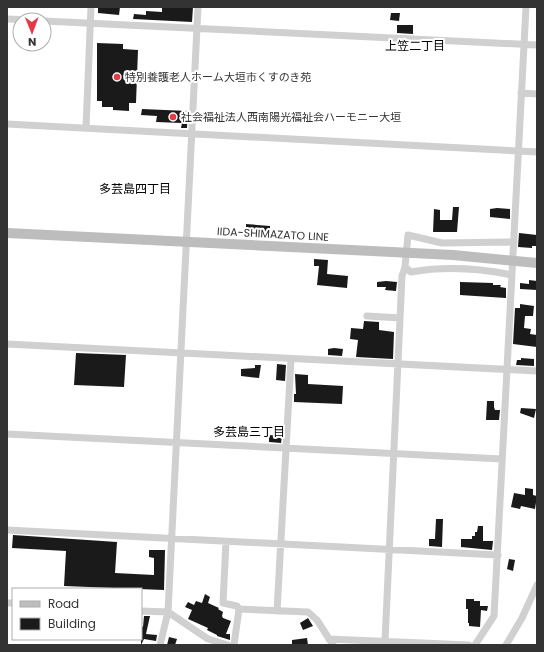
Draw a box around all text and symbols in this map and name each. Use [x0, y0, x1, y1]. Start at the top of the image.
north arrow [12, 12, 52, 52]
text: N [28, 34, 36, 50]
district label: 上笠二丁目 [385, 37, 445, 54]
place label: 特別養護老人ホーム大垣市くすのき苑 [125, 69, 311, 85]
marker: 特別養護老人ホーム大垣市くすのき苑 [112, 72, 122, 82]
place label: 社会福祉法人西南陽光福祉会ハーモニー大垣 [181, 109, 401, 125]
marker: 社会福祉法人西南陽光福祉会ハーモニー大垣 [168, 112, 178, 122]
district label: 多芸島四丁目 [99, 180, 171, 197]
street label: IIDA-SHIMAZATO LINE [217, 223, 329, 245]
district label: 多芸島三丁目 [213, 423, 285, 440]
legend [12, 588, 142, 640]
text: Road [48, 595, 79, 612]
text: Building [48, 615, 96, 632]

